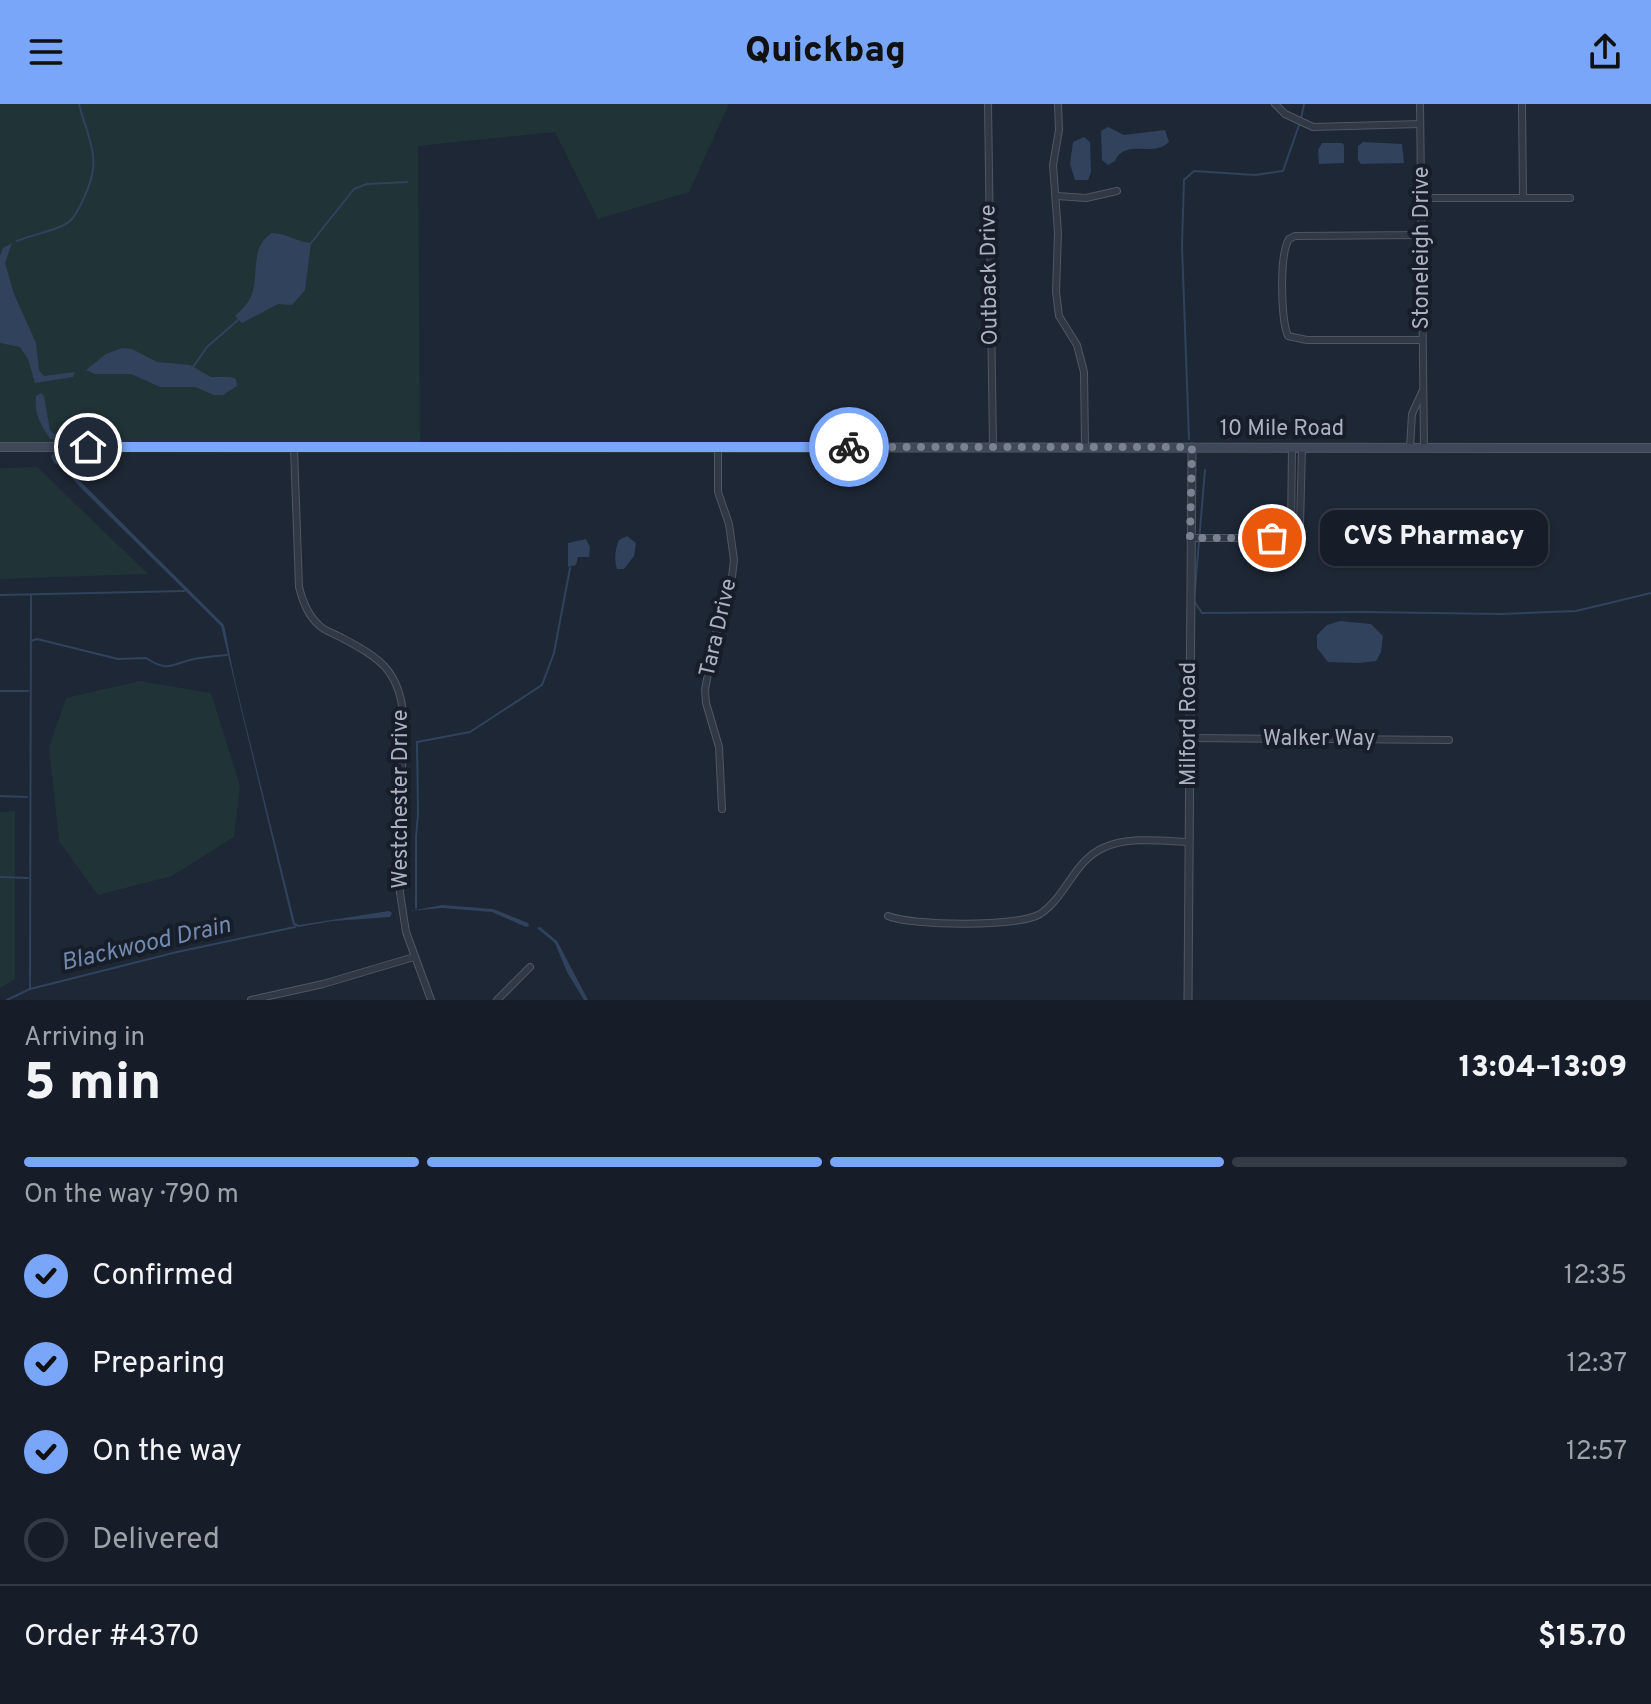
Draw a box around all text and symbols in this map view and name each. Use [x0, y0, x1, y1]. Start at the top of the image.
text: Quickbag [745, 29, 906, 75]
icon: menu [24, 30, 68, 74]
icon: share [1583, 30, 1627, 74]
street label: Stoneleigh Drive [1409, 166, 1436, 330]
street label: Outback Drive [975, 204, 1005, 346]
courier [809, 407, 889, 487]
pin [54, 413, 122, 481]
street label: 10 Mile Road [1220, 416, 1344, 443]
icon: home [66, 425, 110, 469]
icon: bike [827, 425, 871, 469]
pin [1238, 504, 1306, 572]
callout: CVS Pharmacy [1320, 510, 1548, 566]
icon: bag [1250, 516, 1294, 560]
text: CVS Pharmacy [1344, 521, 1524, 554]
street label: Tara Drive [695, 576, 743, 680]
street label: Milford Road [1176, 662, 1203, 786]
street label: Westchester Drive [388, 709, 415, 889]
street label: Walker Way [1263, 726, 1375, 753]
water label: Blackwood Drain [58, 911, 234, 979]
text: Arriving in [24, 1022, 145, 1055]
text: 13:04–13:09 [1459, 1050, 1627, 1087]
text: 5 min [24, 1052, 161, 1118]
text: On the way · 790 m [24, 1179, 239, 1212]
icon: check [24, 1254, 68, 1298]
text: Confirmed [92, 1258, 234, 1295]
text: 12:35 [1564, 1260, 1627, 1293]
icon: check [24, 1342, 68, 1386]
text: Preparing [92, 1346, 225, 1383]
text: 12:37 [1567, 1348, 1627, 1381]
icon: check [24, 1430, 68, 1474]
text: On the way [92, 1434, 242, 1471]
text: 12:57 [1566, 1436, 1627, 1469]
text: Delivered [92, 1522, 220, 1559]
text: Order #4370 [24, 1619, 200, 1656]
text: $15.70 [1538, 1619, 1627, 1656]

